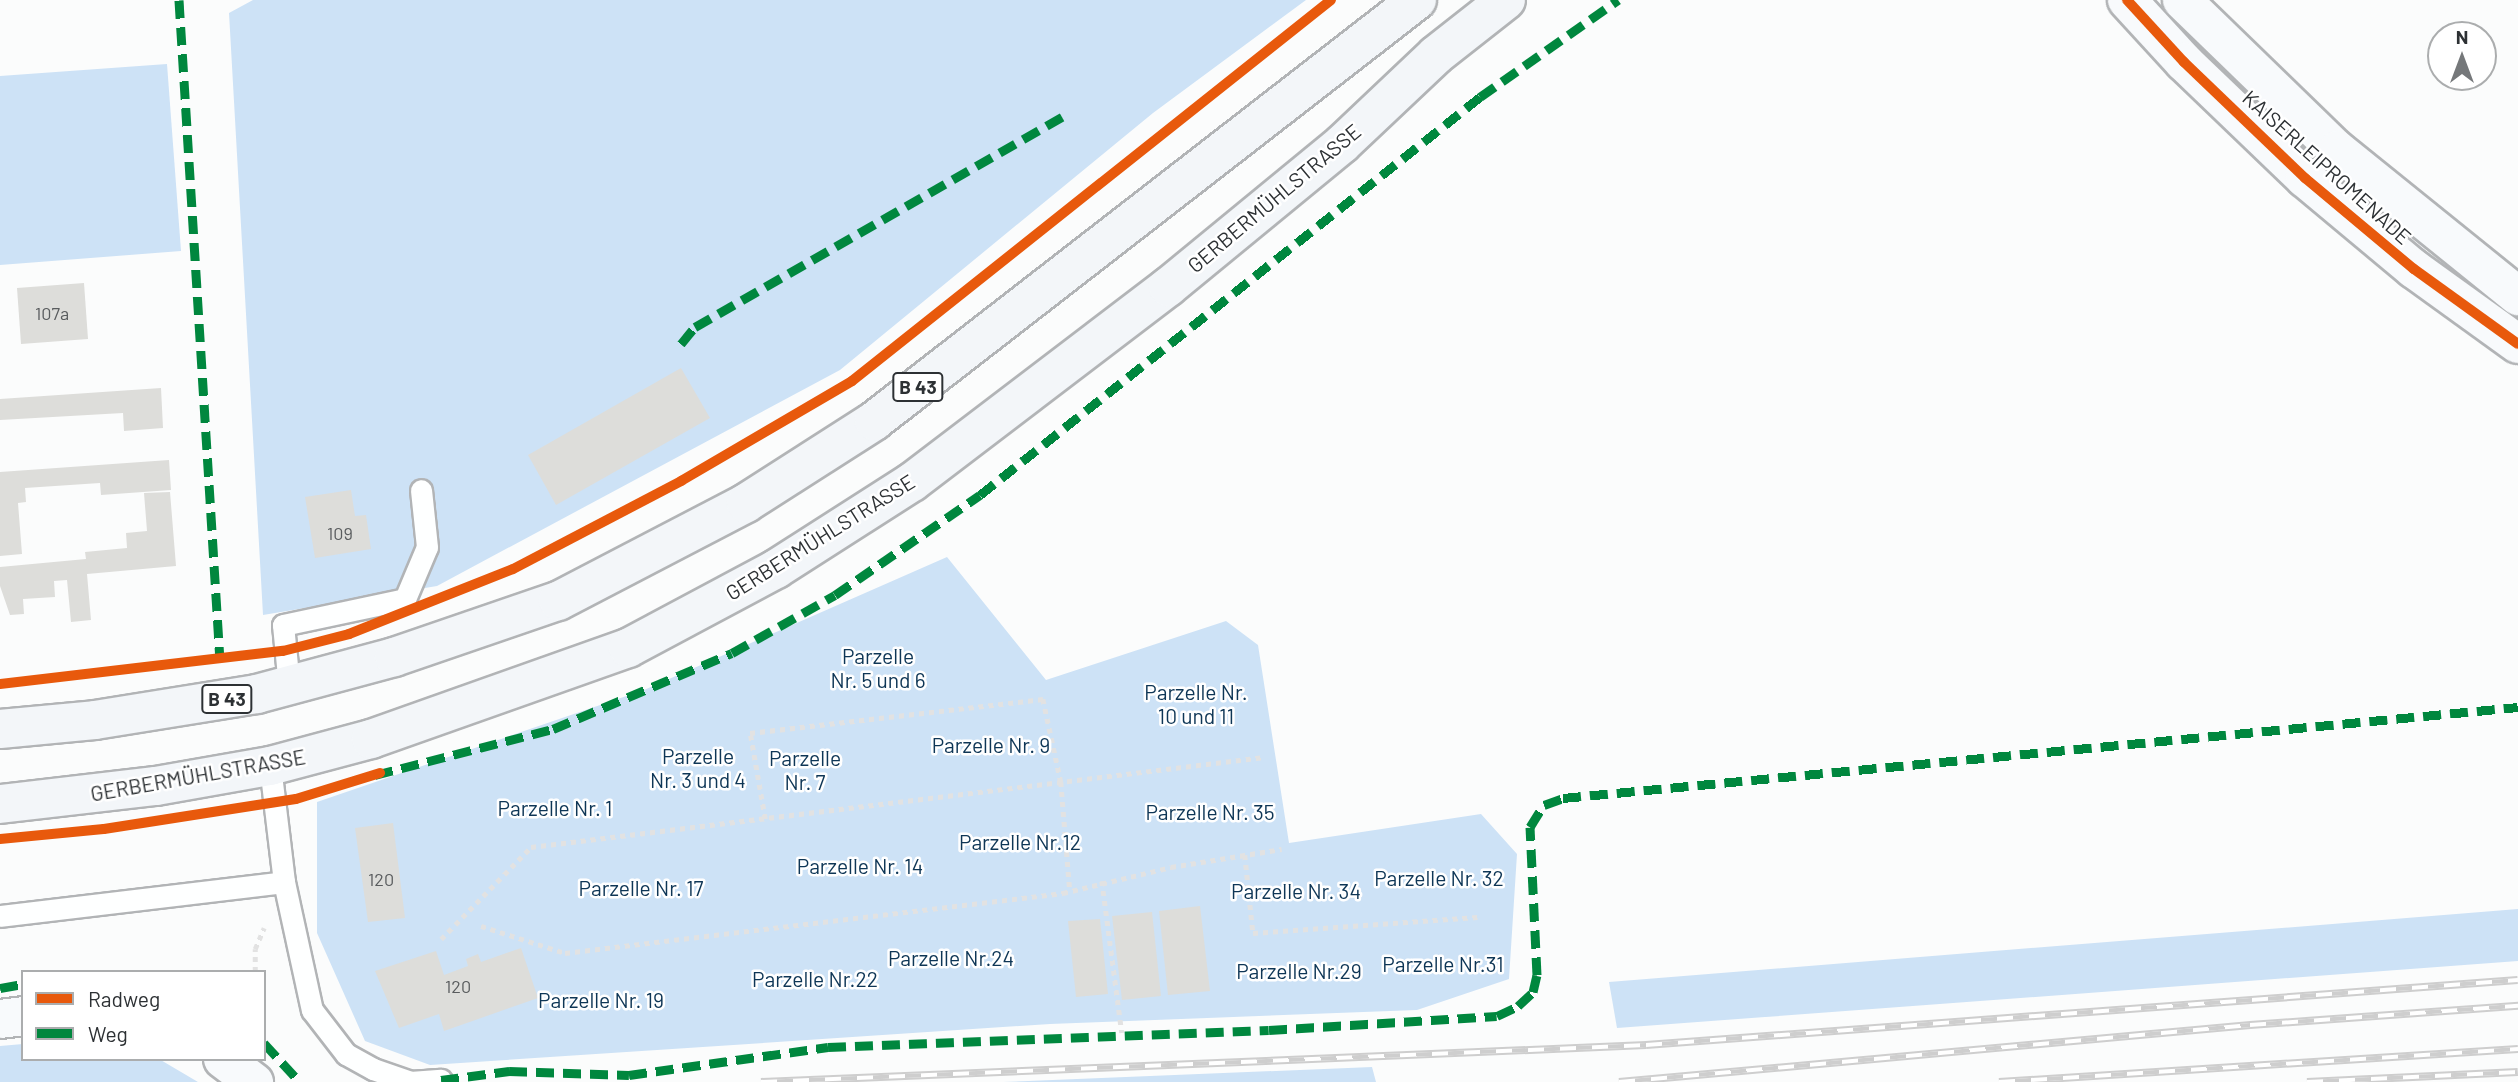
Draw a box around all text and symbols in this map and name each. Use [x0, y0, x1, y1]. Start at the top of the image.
north arrow [2427, 21, 2497, 91]
text: N [2456, 25, 2468, 48]
street label: KAISERLEIPROMENADE [2238, 85, 2416, 249]
street label: GERBERMÜHLSTRASSE [1182, 118, 1366, 278]
house number: 107a [35, 302, 69, 324]
road number: B 43 [892, 372, 944, 402]
street label: GERBERMÜHLSTRASSE [721, 469, 919, 605]
house number: 109 [327, 522, 353, 544]
park label: Parzelle Nr. 5 und 6 [830, 643, 926, 693]
park label: Parzelle Nr. 10 und 11 [1144, 679, 1248, 729]
road number: B 43 [201, 684, 253, 714]
park label: Parzelle Nr. 9 [932, 732, 1050, 758]
park label: Parzelle Nr. 3 und 4 [650, 743, 746, 793]
street label: GERBERMÜHLSTRASSE [88, 744, 308, 806]
park label: Parzelle Nr. 7 [769, 745, 841, 795]
park label: Parzelle Nr. 1 [498, 795, 612, 821]
park label: Parzelle Nr. 35 [1145, 799, 1275, 825]
park label: Parzelle Nr.12 [959, 829, 1081, 855]
park label: Parzelle Nr. 14 [797, 853, 923, 879]
park label: Parzelle Nr. 32 [1374, 865, 1504, 891]
house number: 120 [368, 868, 394, 890]
park label: Parzelle Nr. 17 [579, 875, 703, 901]
park label: Parzelle Nr. 34 [1231, 878, 1361, 904]
park label: Parzelle Nr.24 [888, 945, 1014, 971]
park label: Parzelle Nr.31 [1382, 951, 1504, 977]
park label: Parzelle Nr.29 [1236, 958, 1362, 984]
park label: Parzelle Nr.22 [752, 966, 878, 992]
legend [21, 970, 266, 1061]
house number: 120 [445, 975, 471, 997]
text: Radweg [88, 986, 160, 1011]
park label: Parzelle Nr. 19 [538, 987, 664, 1013]
text: Weg [88, 1021, 128, 1046]

